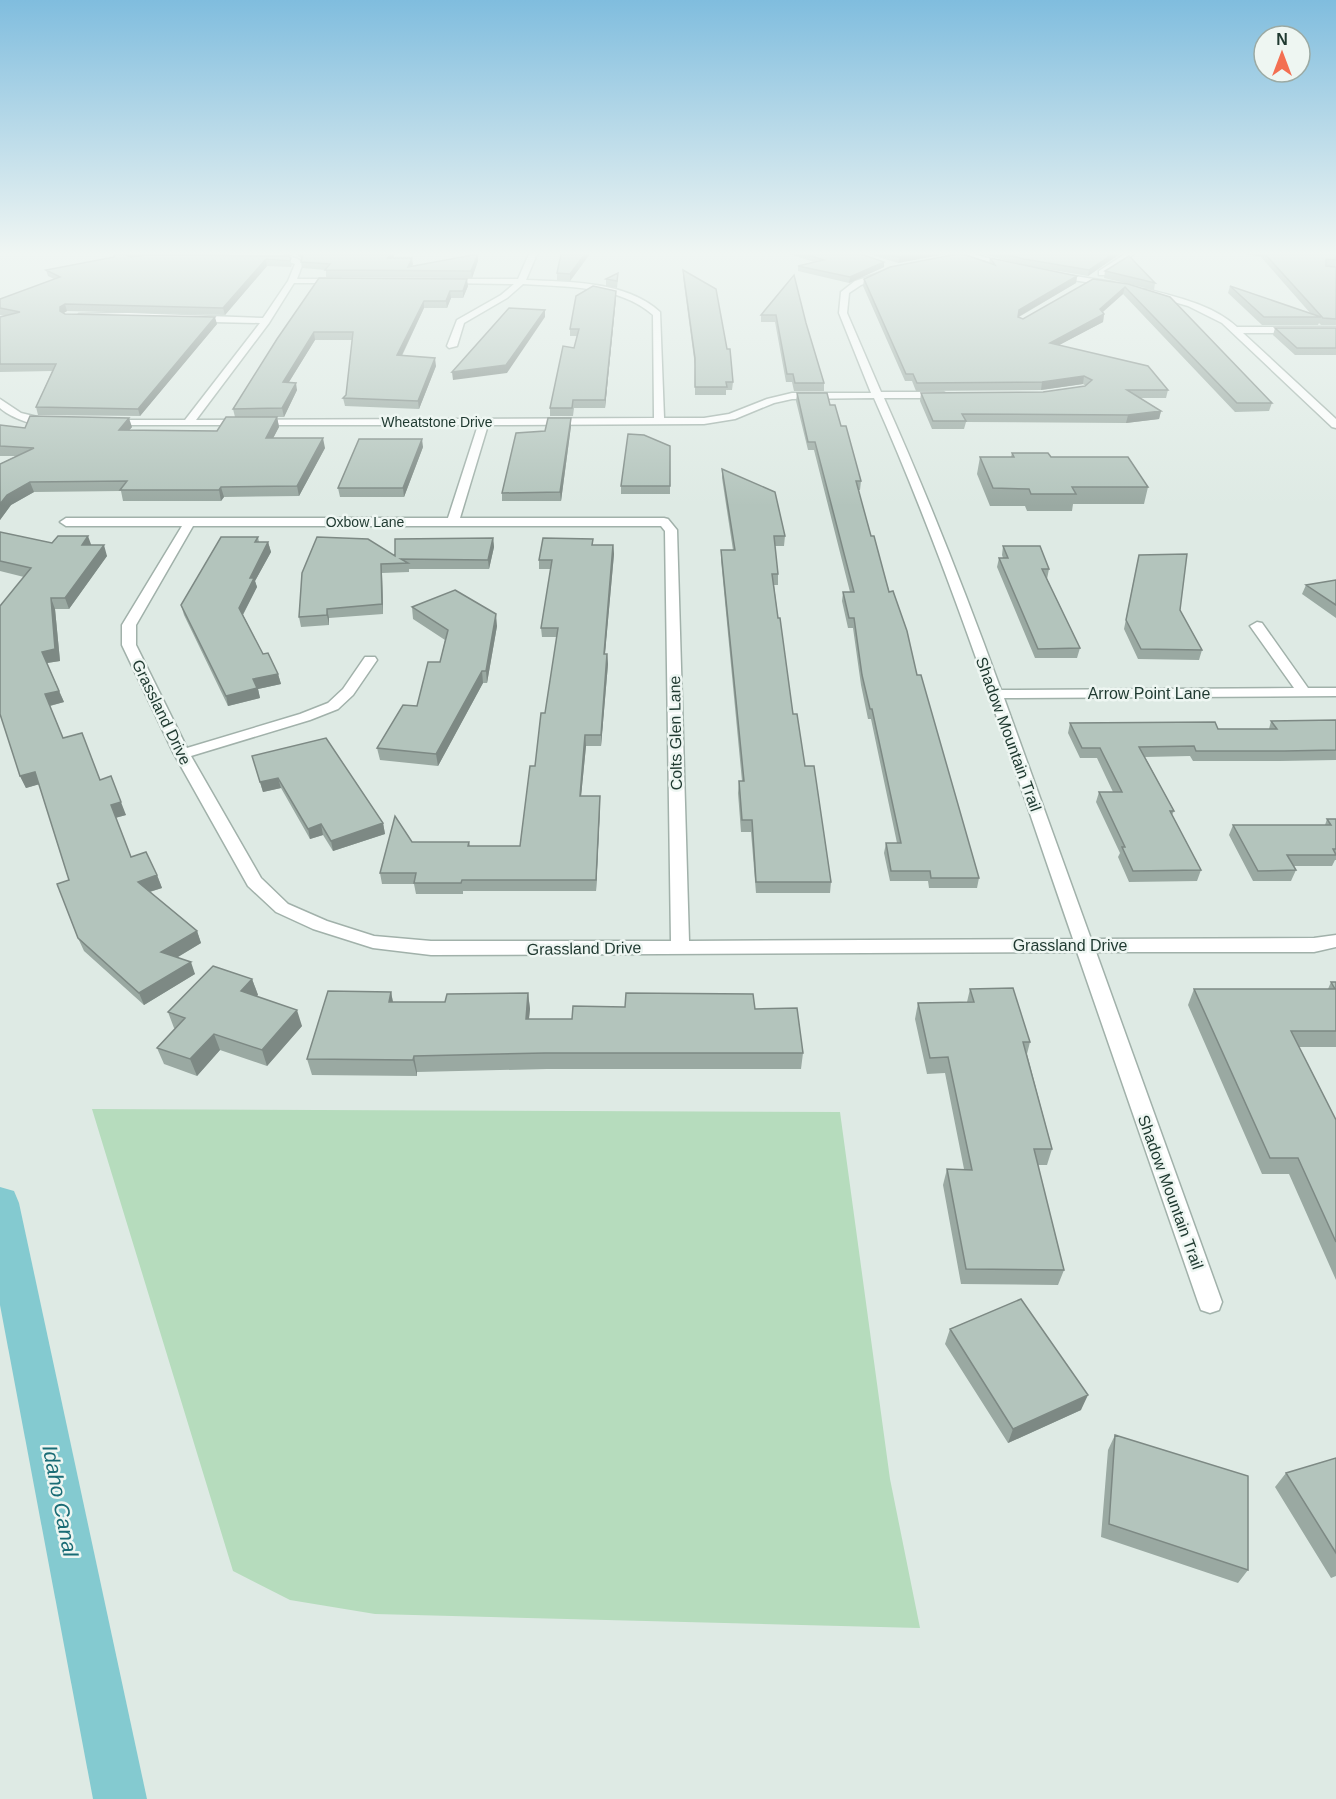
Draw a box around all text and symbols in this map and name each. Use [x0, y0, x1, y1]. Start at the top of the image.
north arrow [1252, 24, 1312, 84]
text: N [1276, 31, 1288, 48]
street label: Wheatstone Drive [381, 414, 493, 430]
street label: Oxbow Lane [326, 514, 405, 530]
street label: Shadow Mountain Trail [973, 655, 1044, 814]
street label: Grassland Drive [129, 657, 194, 768]
street label: Colts Glen Lane [666, 675, 685, 790]
street label: Arrow Point Lane [1088, 685, 1210, 702]
street label: Grassland Drive [1013, 937, 1127, 954]
street label: Grassland Drive [527, 939, 642, 958]
street label: Shadow Mountain Trail [1135, 1113, 1206, 1272]
water label: Idaho Canal [38, 1443, 83, 1560]

